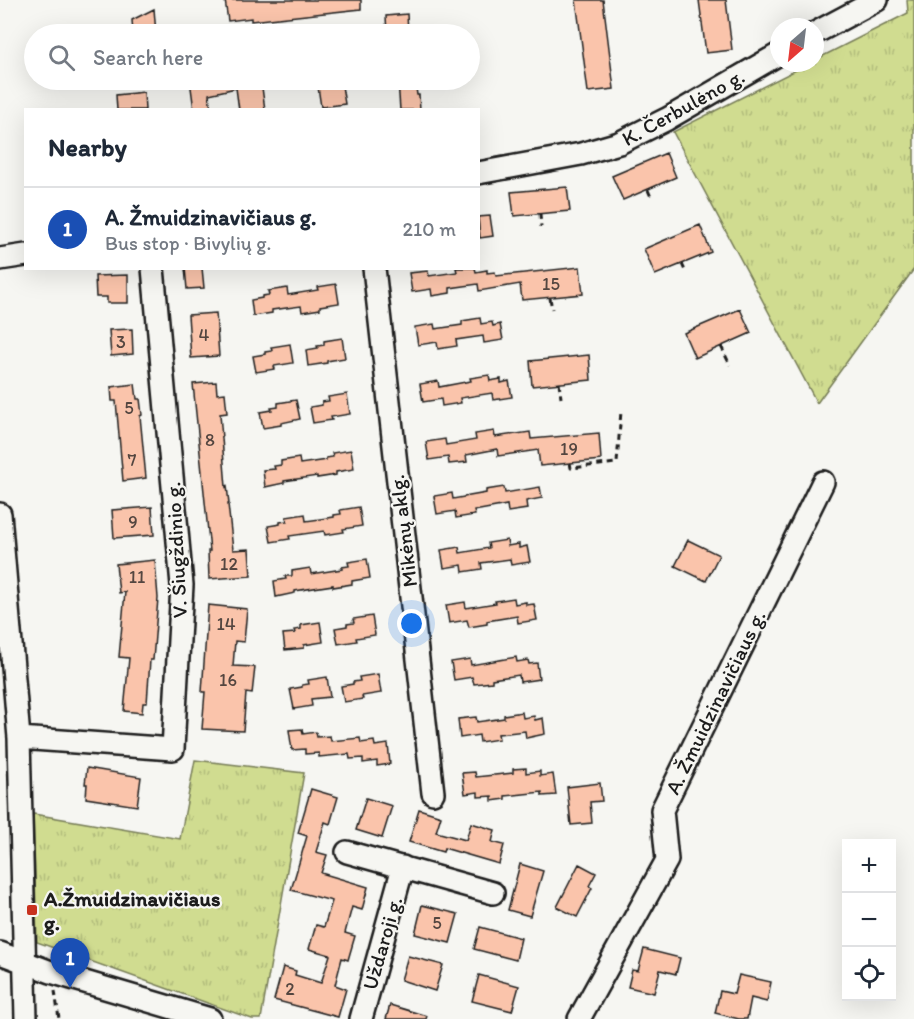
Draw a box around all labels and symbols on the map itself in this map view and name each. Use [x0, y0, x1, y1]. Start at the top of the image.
north arrow [770, 18, 824, 72]
street label: K. Čerbulėno g. [617, 63, 749, 151]
house number: 15 [542, 273, 560, 295]
house number: 4 [199, 324, 210, 346]
house number: 3 [116, 331, 126, 353]
house number: 5 [124, 397, 134, 419]
house number: 8 [205, 429, 215, 451]
house number: 19 [560, 438, 578, 460]
house number: 7 [128, 449, 137, 471]
street label: Mikėnų aklg. [384, 473, 422, 589]
street label: V. Šiugždinio g. [160, 481, 192, 619]
house number: 9 [128, 511, 138, 533]
house number: 12 [220, 553, 238, 575]
house number: 11 [129, 566, 145, 588]
street label: A. Žmuidzinavičiaus g. [660, 606, 770, 798]
your location [397, 609, 426, 638]
house number: 14 [216, 613, 236, 635]
house number: 16 [219, 669, 237, 691]
place label: A.Žmuidzinavičiaus g. [43, 886, 220, 936]
street label: Uždaroji g. [357, 893, 407, 993]
marker: A.Žmuidzinavičiaus g. [25, 903, 39, 917]
house number: 5 [432, 912, 442, 934]
pin: 1 [50, 938, 90, 988]
house number: 2 [285, 978, 295, 1000]

